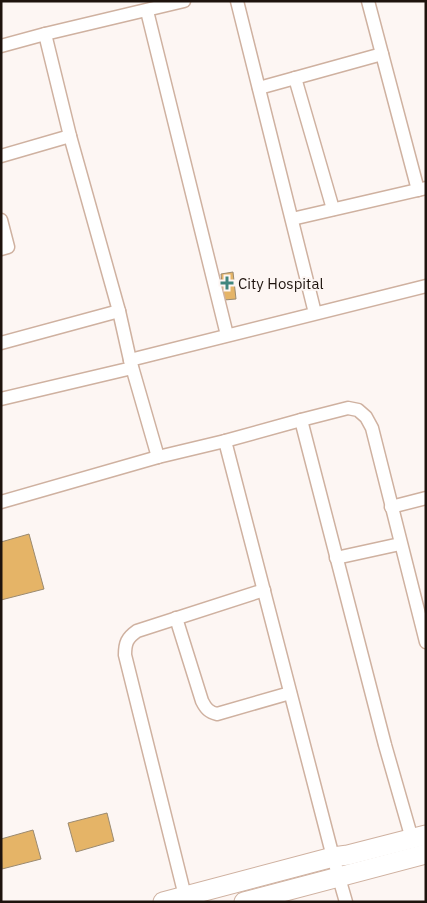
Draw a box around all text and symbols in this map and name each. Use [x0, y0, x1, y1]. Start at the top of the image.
place label: City Hospital [238, 274, 323, 293]
marker: City Hospital [220, 276, 234, 290]

